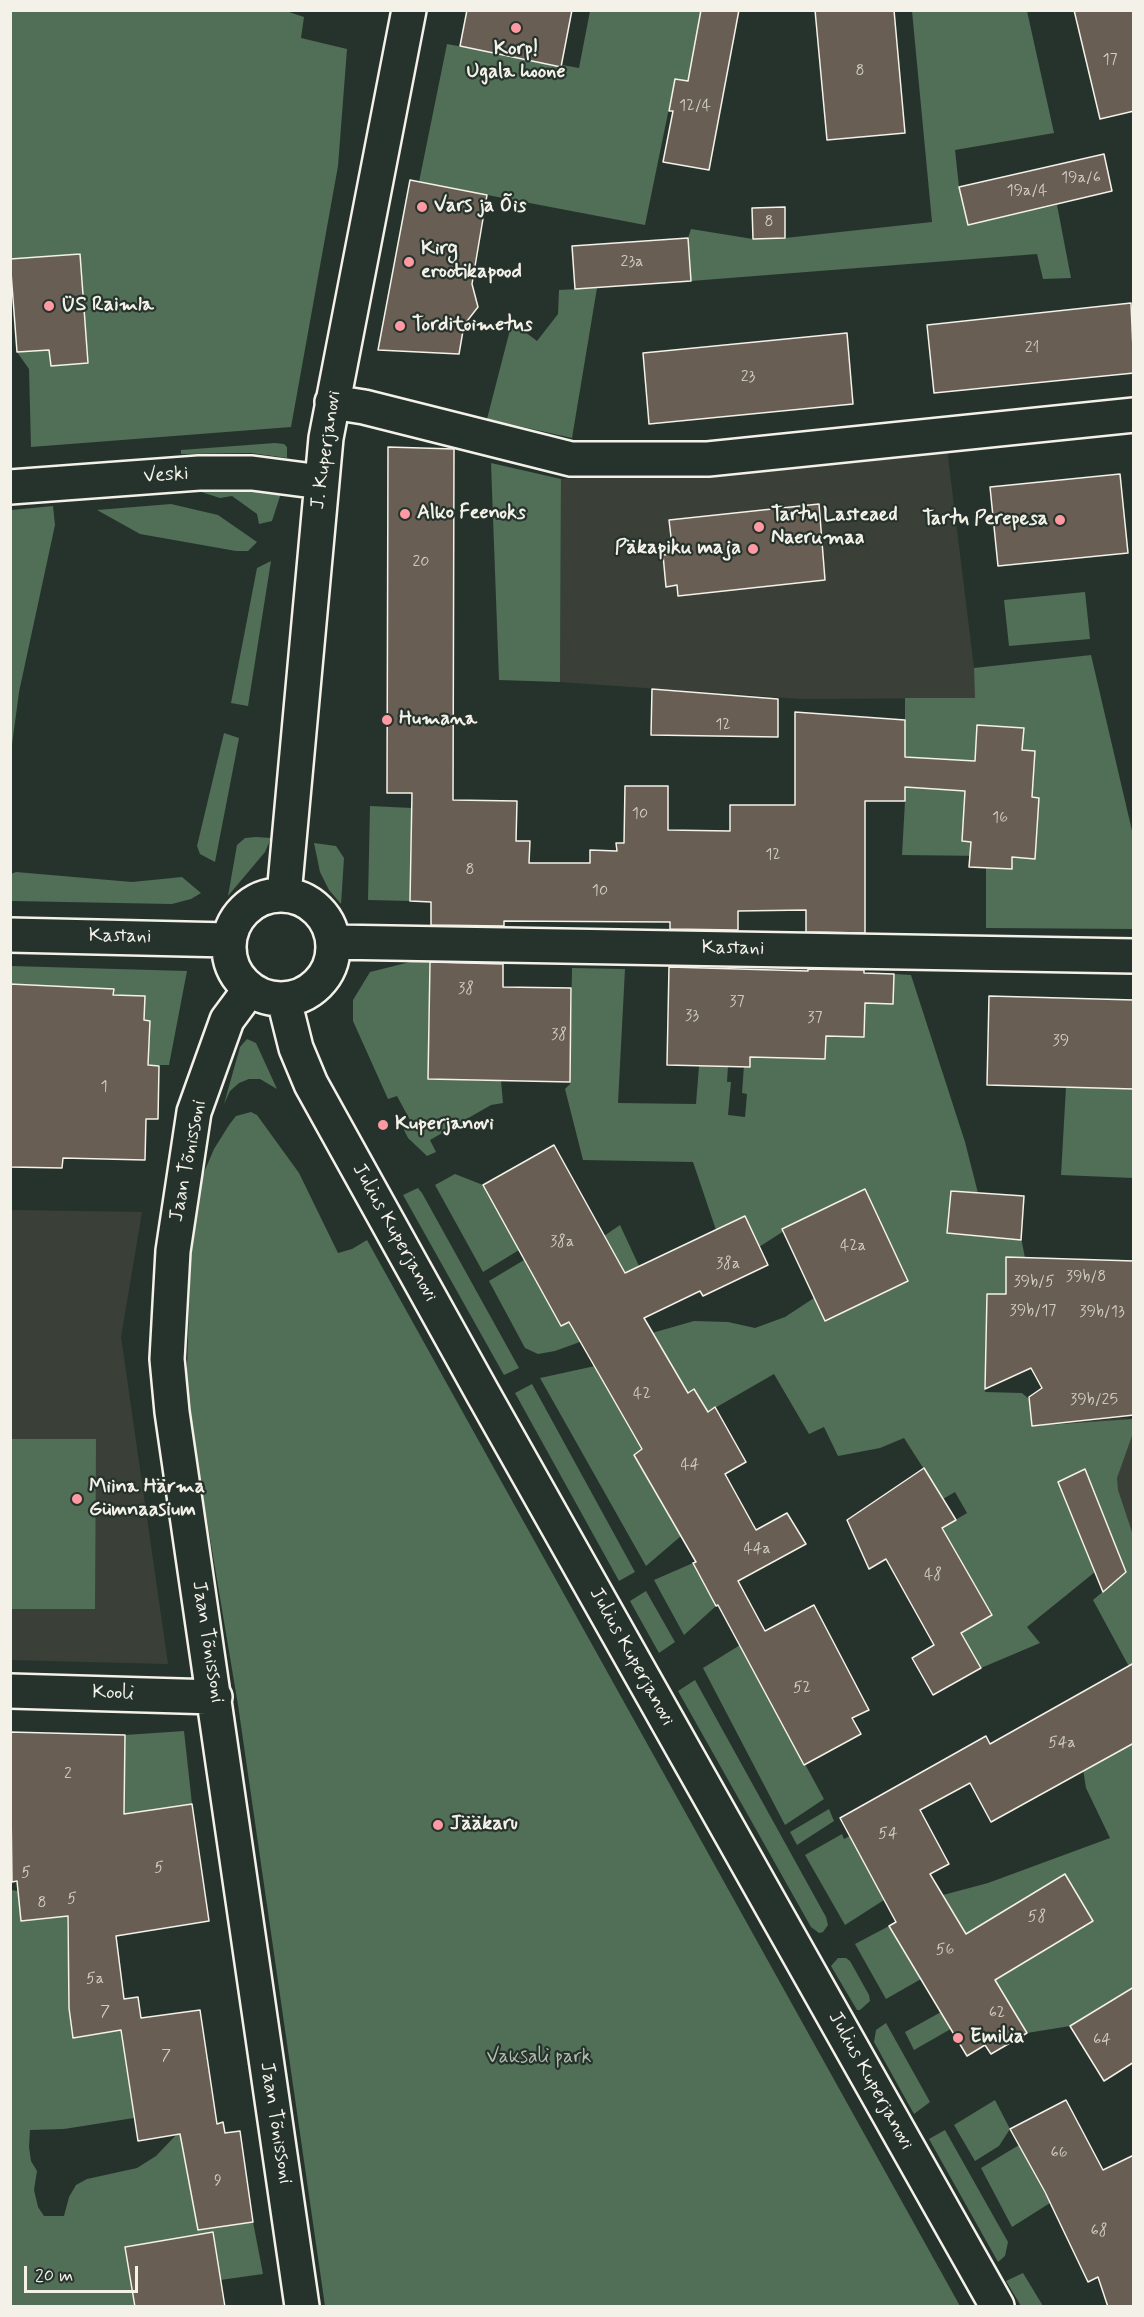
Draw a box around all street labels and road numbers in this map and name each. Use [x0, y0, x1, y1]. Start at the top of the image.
street label: J. Kuperjanovi [307, 389, 347, 511]
street label: Veski [143, 462, 189, 490]
street label: Kastani [88, 924, 152, 950]
street label: Kastani [701, 936, 765, 962]
street label: Jaan Tõnissoni [165, 1098, 213, 1224]
street label: Julius Kuperjanovi [346, 1160, 442, 1306]
street label: Jaan Tõnissoni [185, 1579, 229, 1705]
street label: Julius Kuperjanovi [583, 1584, 679, 1730]
street label: Kooli [92, 1681, 134, 1707]
street label: Julius Kuperjanovi [822, 2008, 918, 2154]
street label: Jaan Tõnissoni [253, 2060, 297, 2186]

